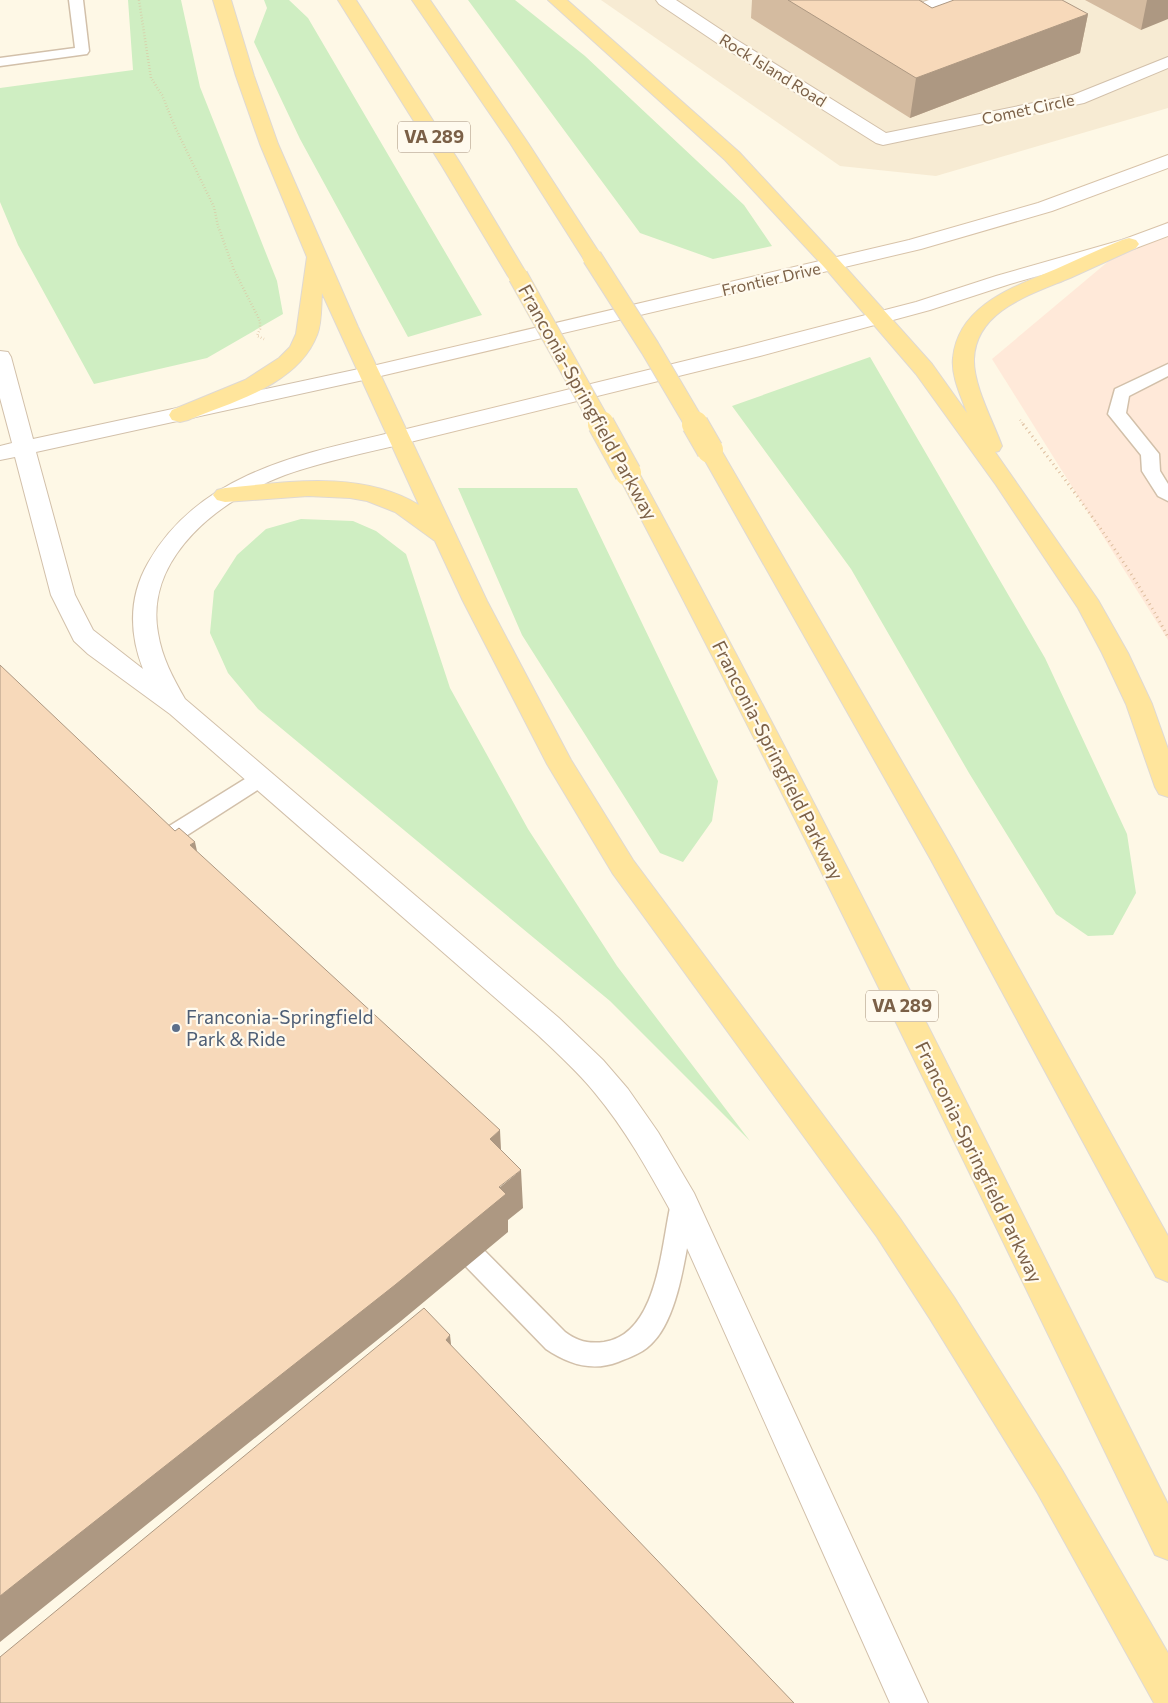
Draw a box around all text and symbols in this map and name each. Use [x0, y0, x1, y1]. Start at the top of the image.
street label: Rock Island Road [716, 29, 830, 110]
street label: Comet Circle [980, 89, 1076, 128]
road number: VA 289 [398, 121, 470, 152]
street label: Frontier Drive [720, 258, 822, 299]
street label: Franconia-Springfield Parkway [514, 280, 663, 524]
street label: Franconia-Springfield Parkway [708, 636, 849, 883]
road number: VA 289 [866, 990, 938, 1021]
place label: Franconia-Springfield Park & Ride [186, 1005, 374, 1050]
marker: Franconia-Springfield Park & Ride [170, 1022, 182, 1034]
street label: Franconia-Springfield Parkway [911, 1037, 1048, 1286]

